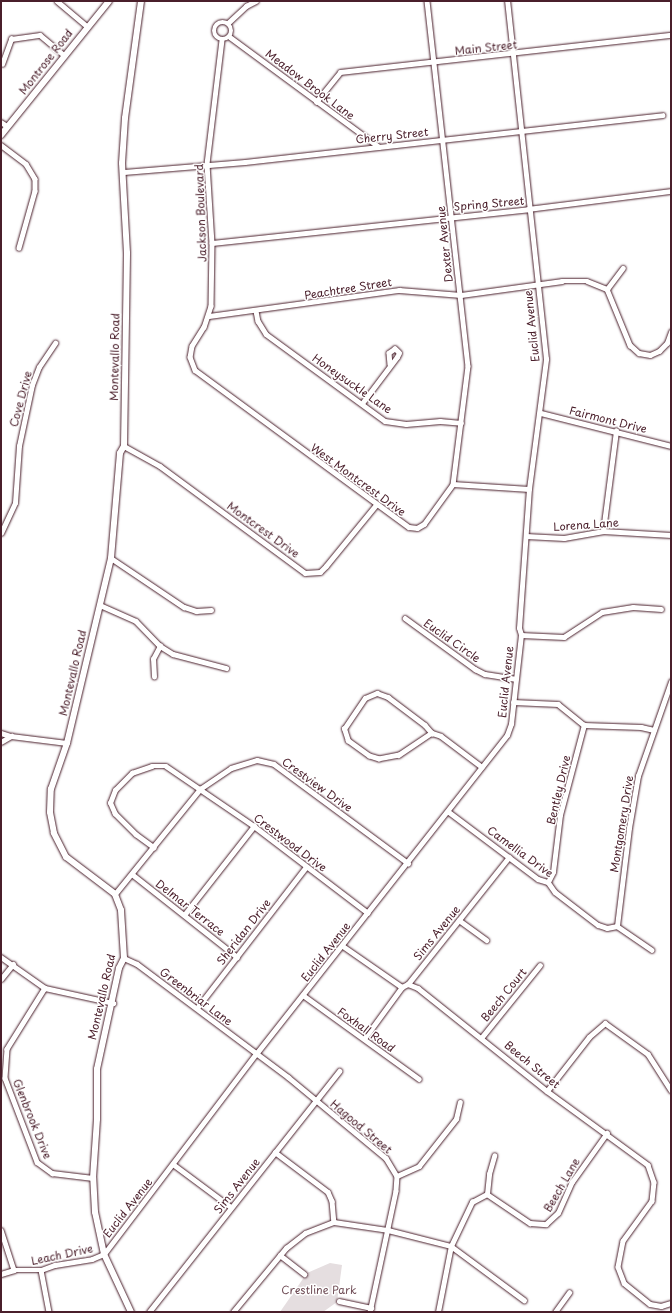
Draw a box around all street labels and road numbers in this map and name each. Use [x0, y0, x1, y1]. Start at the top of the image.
street label: Montrose Road [16, 27, 76, 97]
street label: Main Street [454, 38, 518, 58]
street label: Meadow Brook Lane [263, 47, 357, 123]
street label: Cherry Street [355, 126, 429, 146]
street label: Jackson Boulevard [193, 164, 209, 262]
street label: Spring Street [453, 194, 525, 214]
street label: Dexter Avenue [434, 205, 456, 283]
street label: Peachtree Street [303, 275, 393, 303]
street label: Euclid Avenue [522, 289, 542, 363]
street label: Montevallo Road [108, 313, 122, 401]
street label: Honeysuckle Lane [309, 351, 395, 417]
street label: Cove Drive [7, 370, 35, 428]
street label: Fairmont Drive [568, 404, 648, 436]
street label: West Montcrest Drive [308, 441, 408, 519]
street label: Montcrest Drive [224, 499, 302, 561]
street label: Lorena Lane [553, 516, 619, 534]
street label: Euclid Circle [421, 617, 483, 665]
street label: Montevallo Road [57, 629, 89, 717]
street label: Euclid Avenue [496, 645, 516, 719]
street label: Bentley Drive [545, 754, 573, 826]
street label: Crestview Drive [279, 755, 355, 815]
street label: Montgomery Drive [608, 774, 636, 874]
street label: Crestwood Drive [251, 811, 329, 875]
street label: Camellia Drive [484, 824, 556, 880]
street label: Delmar Terrace [153, 877, 227, 939]
street label: Sheridan Drive [215, 897, 273, 967]
street label: Sims Avenue [411, 903, 463, 963]
street label: Euclid Avenue [298, 919, 354, 985]
street label: Montevallo Road [86, 953, 118, 1041]
street label: Greenbriar Lane [157, 965, 235, 1029]
street label: Beech Court [479, 966, 529, 1024]
street label: Foxhall Road [335, 1005, 397, 1055]
street label: Beech Street [502, 1039, 562, 1091]
street label: Glenbrook Drive [10, 1077, 54, 1161]
street label: Hagood Street [327, 1097, 395, 1157]
street label: Sims Avenue [211, 1156, 263, 1216]
street label: Beech Lane [541, 1156, 583, 1214]
street label: Euclid Avenue [100, 1175, 156, 1241]
street label: Leach Drive [30, 1242, 94, 1268]

